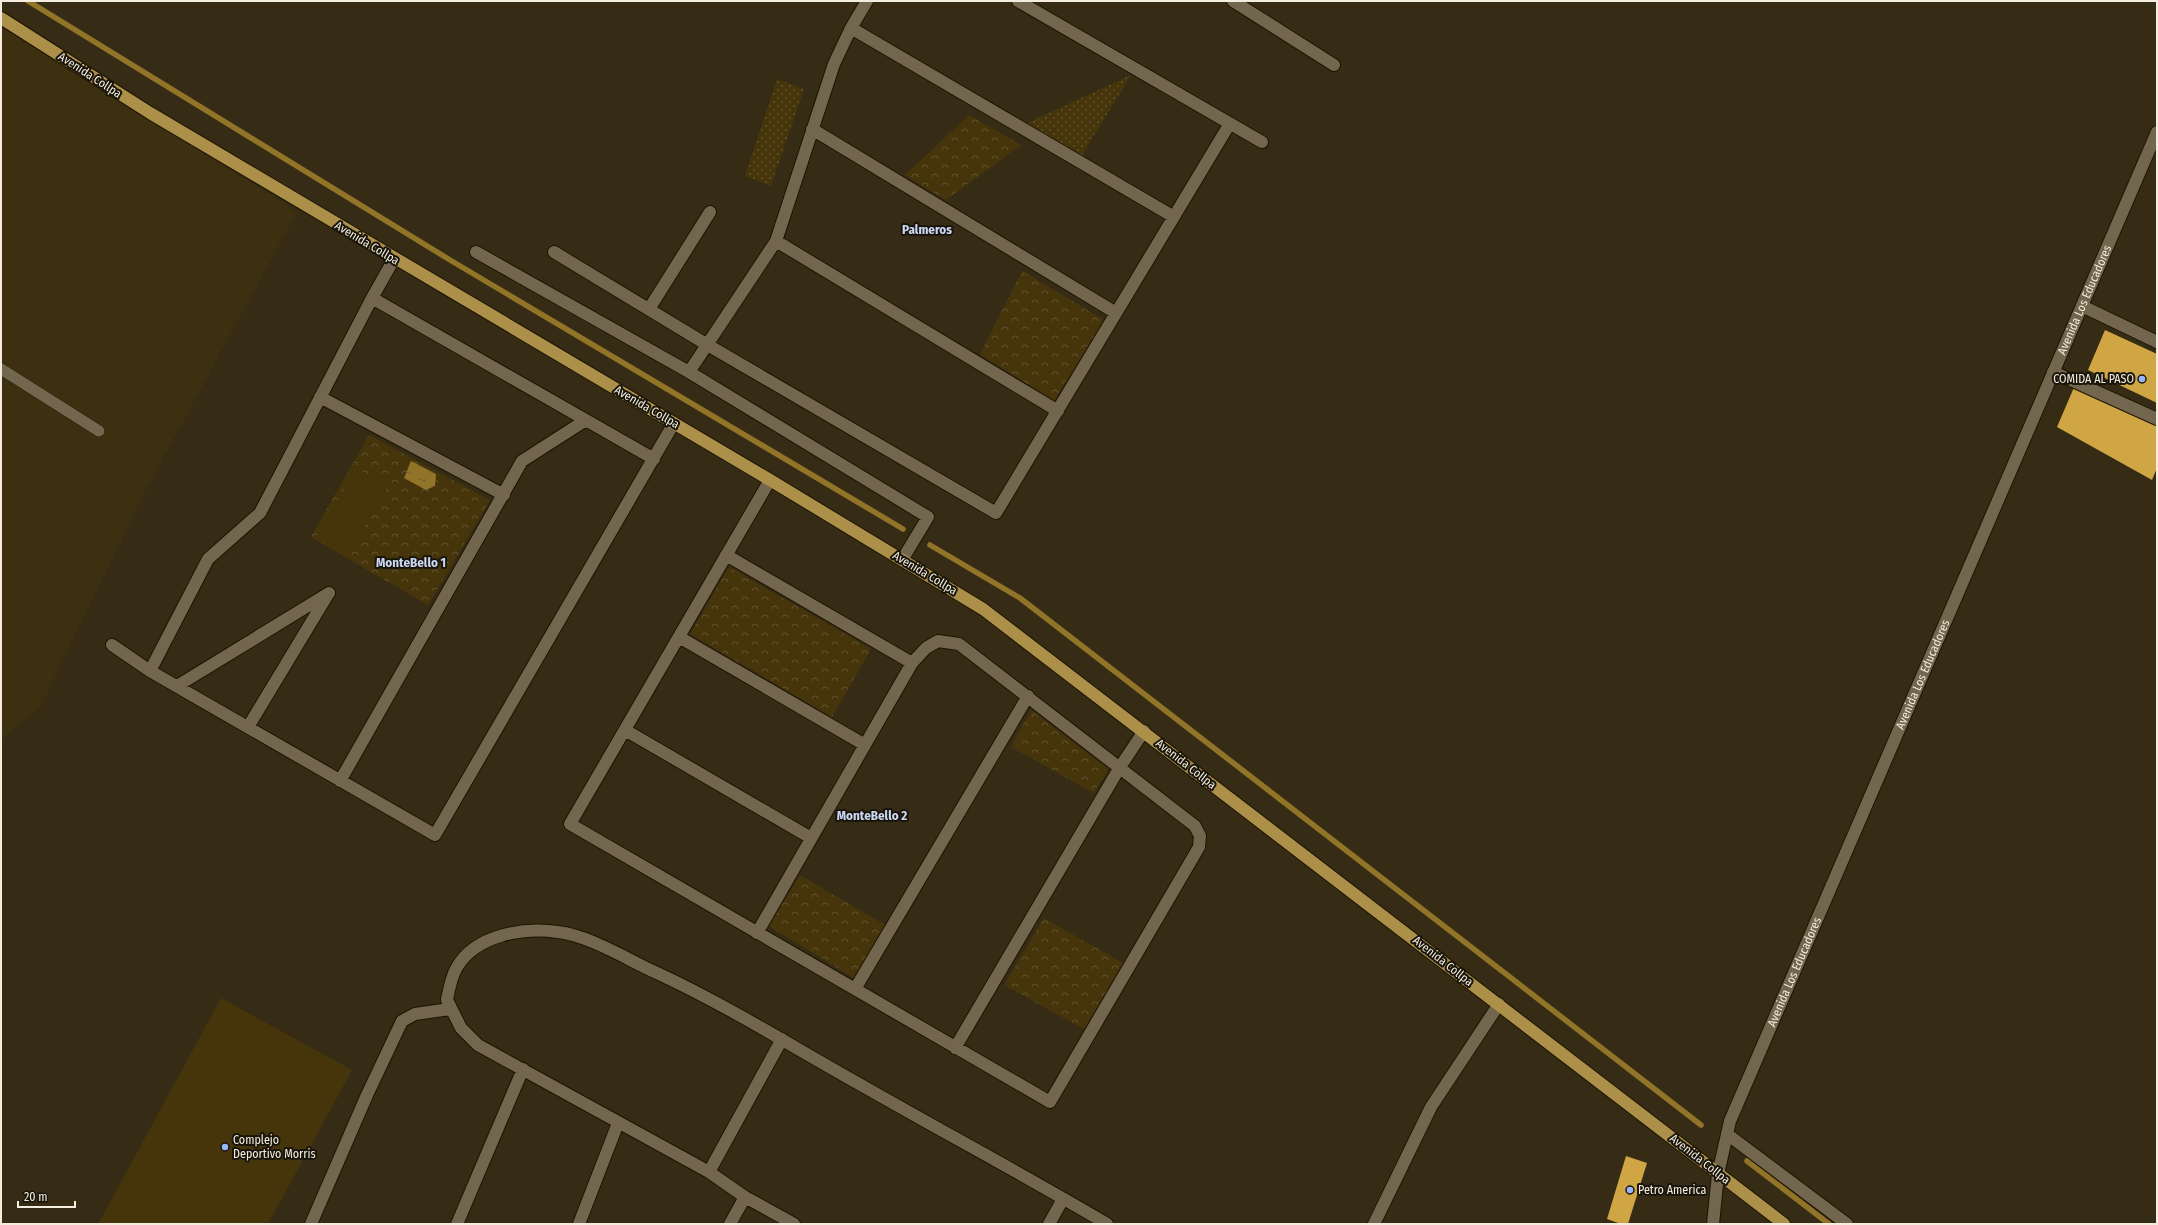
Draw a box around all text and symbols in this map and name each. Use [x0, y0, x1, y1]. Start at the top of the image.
street label: Avenida Collpa [56, 49, 124, 101]
street label: Avenida Collpa [332, 218, 402, 268]
district label: Palmeros [902, 222, 952, 237]
street label: Avenida Los Educadores [2055, 243, 2114, 357]
place label: COMIDA AL PASO [2053, 372, 2134, 386]
marker: COMIDA AL PASO [2137, 374, 2147, 384]
street label: Avenida Collpa [612, 383, 682, 431]
street label: Avenida Collpa [890, 548, 960, 598]
district label: MonteBello 1 [376, 555, 446, 570]
street label: Avenida Los Educadores [1893, 617, 1953, 731]
street label: Avenida Collpa [1153, 736, 1219, 792]
district label: MonteBello 2 [837, 808, 907, 823]
street label: Avenida Los Educadores [1765, 915, 1824, 1029]
street label: Avenida Collpa [1410, 933, 1476, 989]
street label: Avenida Collpa [1667, 1131, 1733, 1187]
place label: Complejo Deportivo Morris [233, 1133, 316, 1161]
marker: Complejo Deportivo Morris [220, 1142, 230, 1152]
scale bar [18, 1183, 75, 1209]
place label: Petro America [1638, 1183, 1706, 1197]
marker: Petro America [1625, 1185, 1635, 1195]
text: 20 m [24, 1190, 48, 1204]

